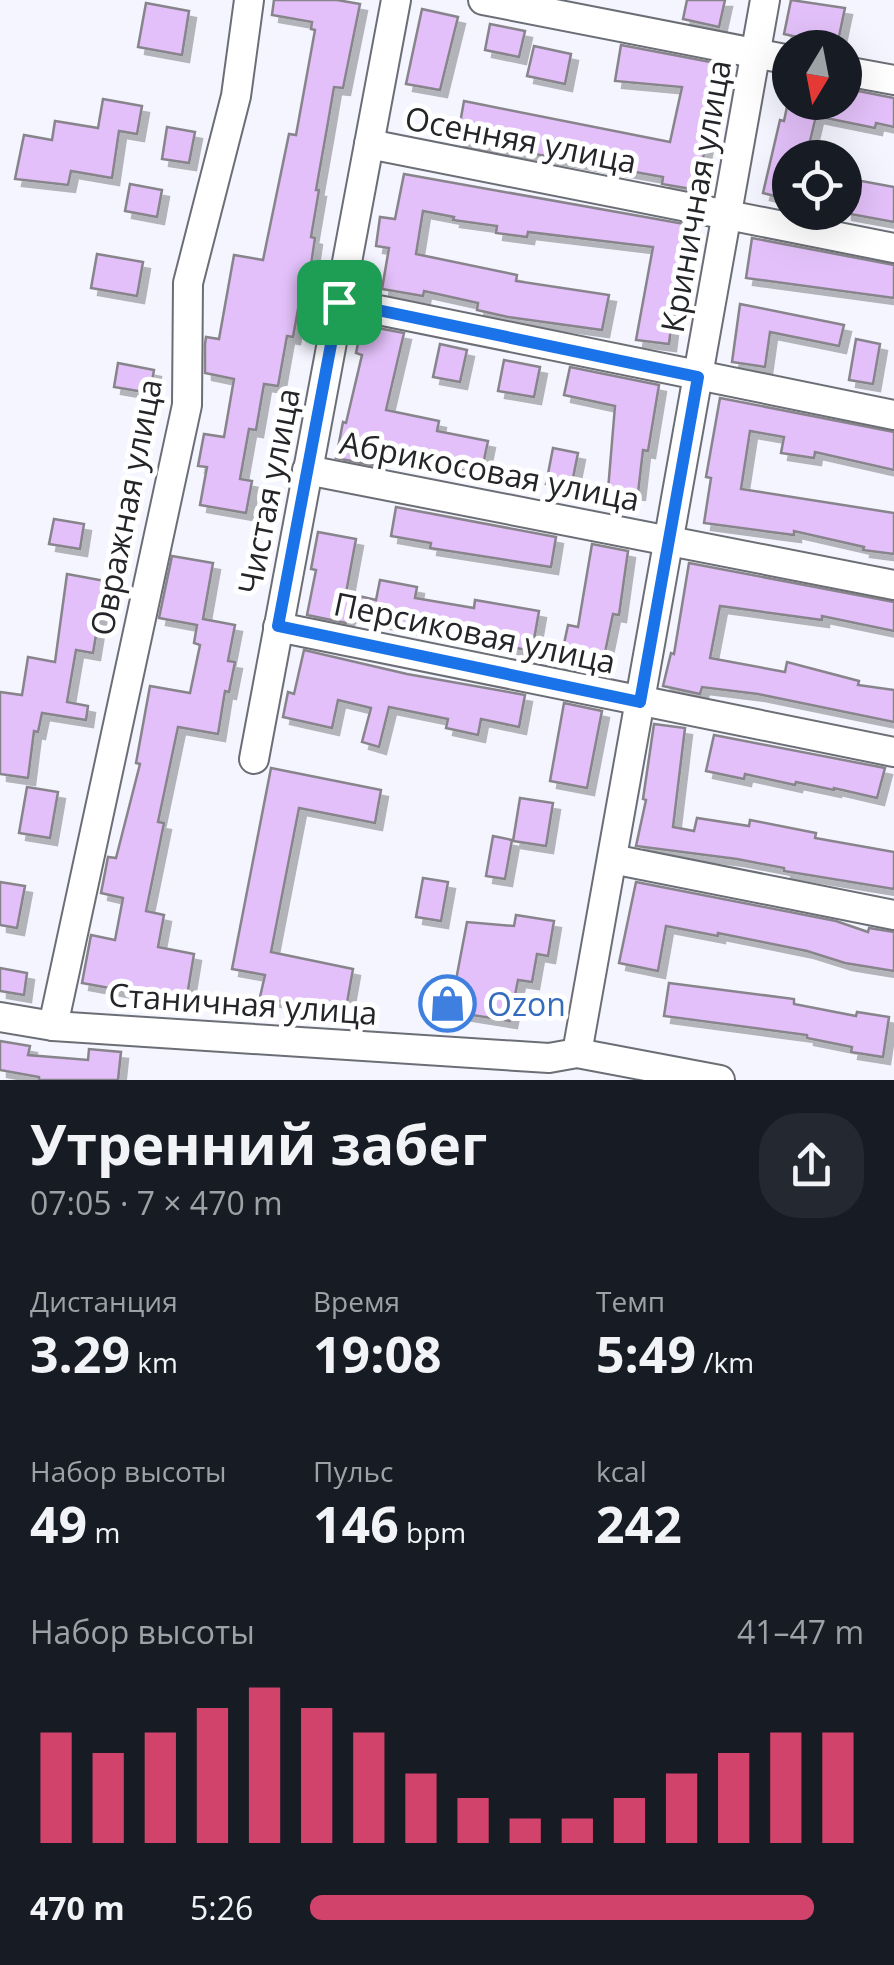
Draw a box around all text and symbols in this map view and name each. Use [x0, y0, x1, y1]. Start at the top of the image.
north arrow [772, 30, 862, 120]
map controls [772, 30, 862, 230]
street label: Криничная улица [650, 56, 740, 336]
street label: Осенняя улица [402, 95, 640, 183]
button: locate [772, 140, 862, 230]
pin [297, 260, 382, 345]
icon: arrive [312, 275, 367, 330]
street label: Овражная улица [79, 375, 171, 639]
street label: Чистая улица [227, 384, 309, 598]
street label: Абрикосовая улица [337, 420, 643, 520]
street label: Персиковая улица [330, 581, 620, 683]
street label: Станичная улица [107, 972, 379, 1034]
shop icon: Ozon [418, 973, 478, 1033]
place label: Ozon [487, 982, 566, 1025]
text: Утренний забег [30, 1106, 487, 1181]
button: share [759, 1113, 864, 1218]
text: 07:05 · 7 × 470 m [30, 1181, 283, 1224]
text: Дистанция [30, 1282, 178, 1320]
text: Время [313, 1282, 400, 1320]
text: Темп [596, 1282, 665, 1320]
text: 3.29 [30, 1320, 130, 1388]
text: 19:08 [313, 1320, 442, 1388]
text: 5:49 [596, 1320, 696, 1388]
text: km [130, 1343, 178, 1381]
text: /km [696, 1343, 754, 1381]
text: Набор высоты [30, 1452, 227, 1490]
text: Пульс [313, 1452, 393, 1490]
text: kcal [596, 1452, 647, 1490]
text: 49 [30, 1490, 87, 1558]
text: 146 [313, 1490, 399, 1558]
text: 242 [596, 1490, 682, 1558]
text: m [87, 1513, 120, 1551]
text: bpm [399, 1513, 466, 1551]
text: Набор высоты [30, 1610, 255, 1653]
text: 41–47 m [737, 1610, 864, 1653]
text: 470 m [30, 1886, 125, 1929]
text: 5:26 [190, 1886, 253, 1929]

